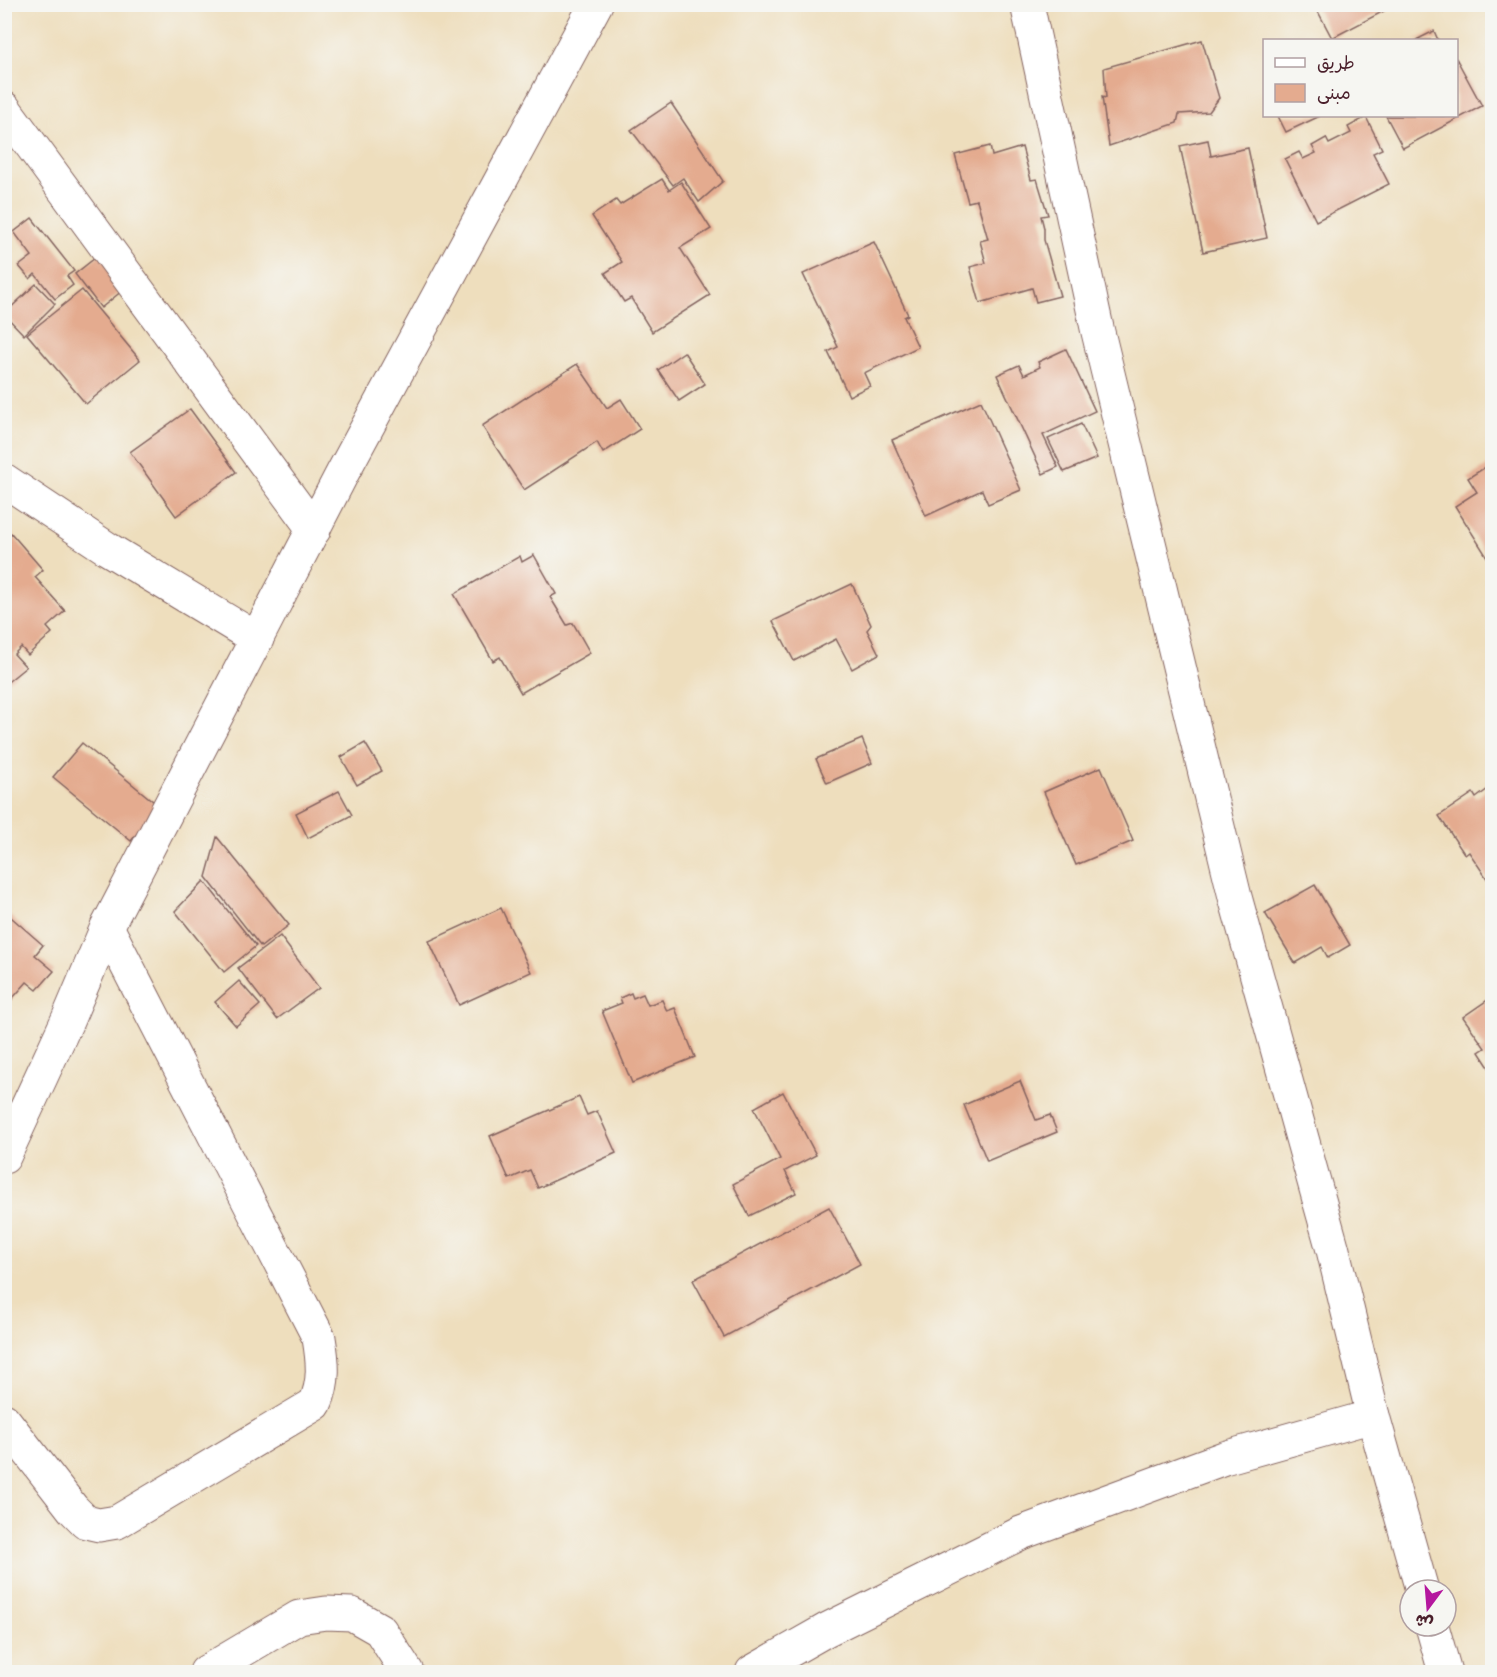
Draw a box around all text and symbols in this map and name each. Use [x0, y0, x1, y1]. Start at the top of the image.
legend [1263, 39, 1458, 117]
text: طريق [1317, 55, 1355, 76]
text: مبنى [1317, 85, 1351, 106]
north arrow [1398, 1578, 1458, 1638]
text: ش [1414, 1607, 1436, 1631]

